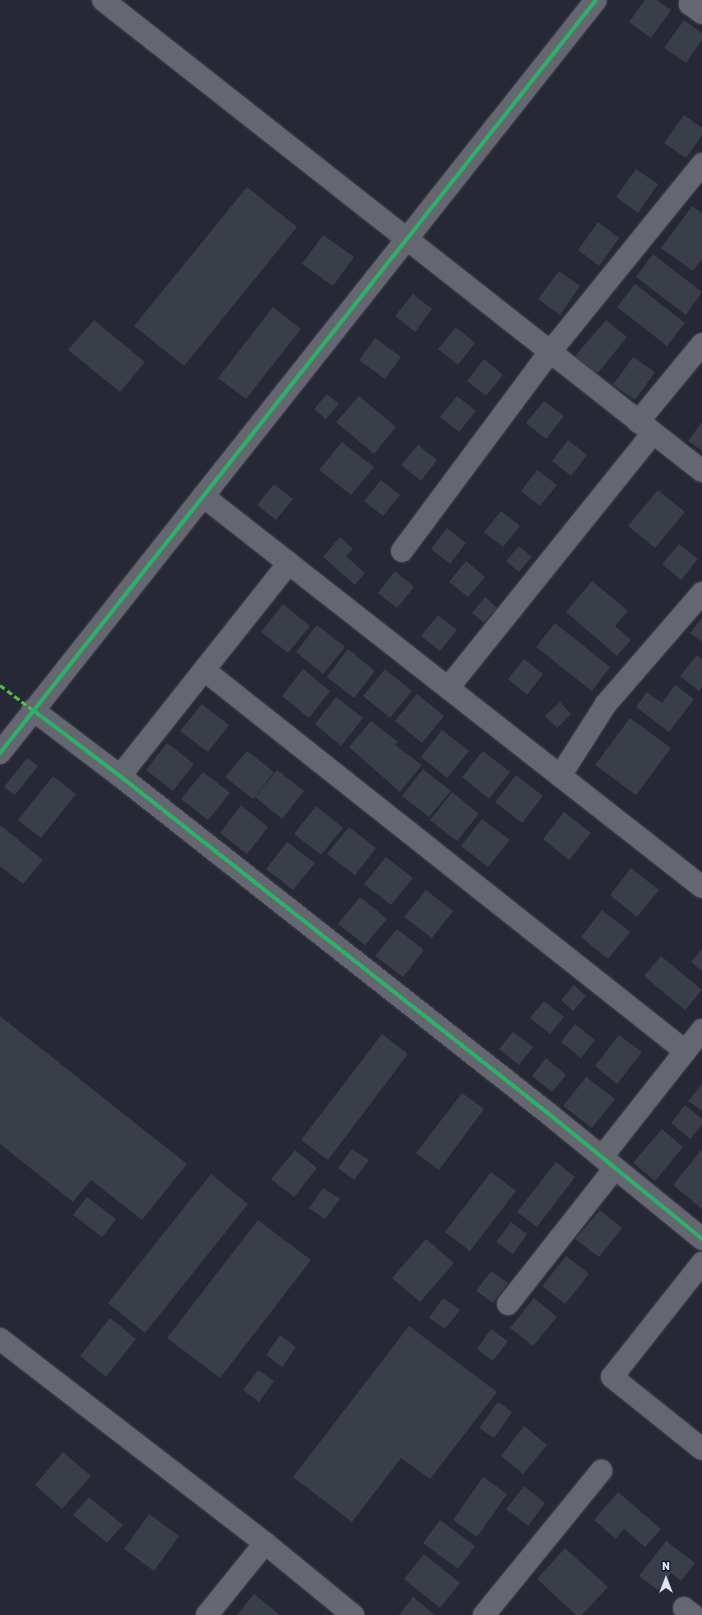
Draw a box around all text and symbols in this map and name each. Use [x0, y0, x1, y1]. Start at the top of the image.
north arrow [646, 1559, 686, 1599]
text: N [662, 1560, 670, 1573]

